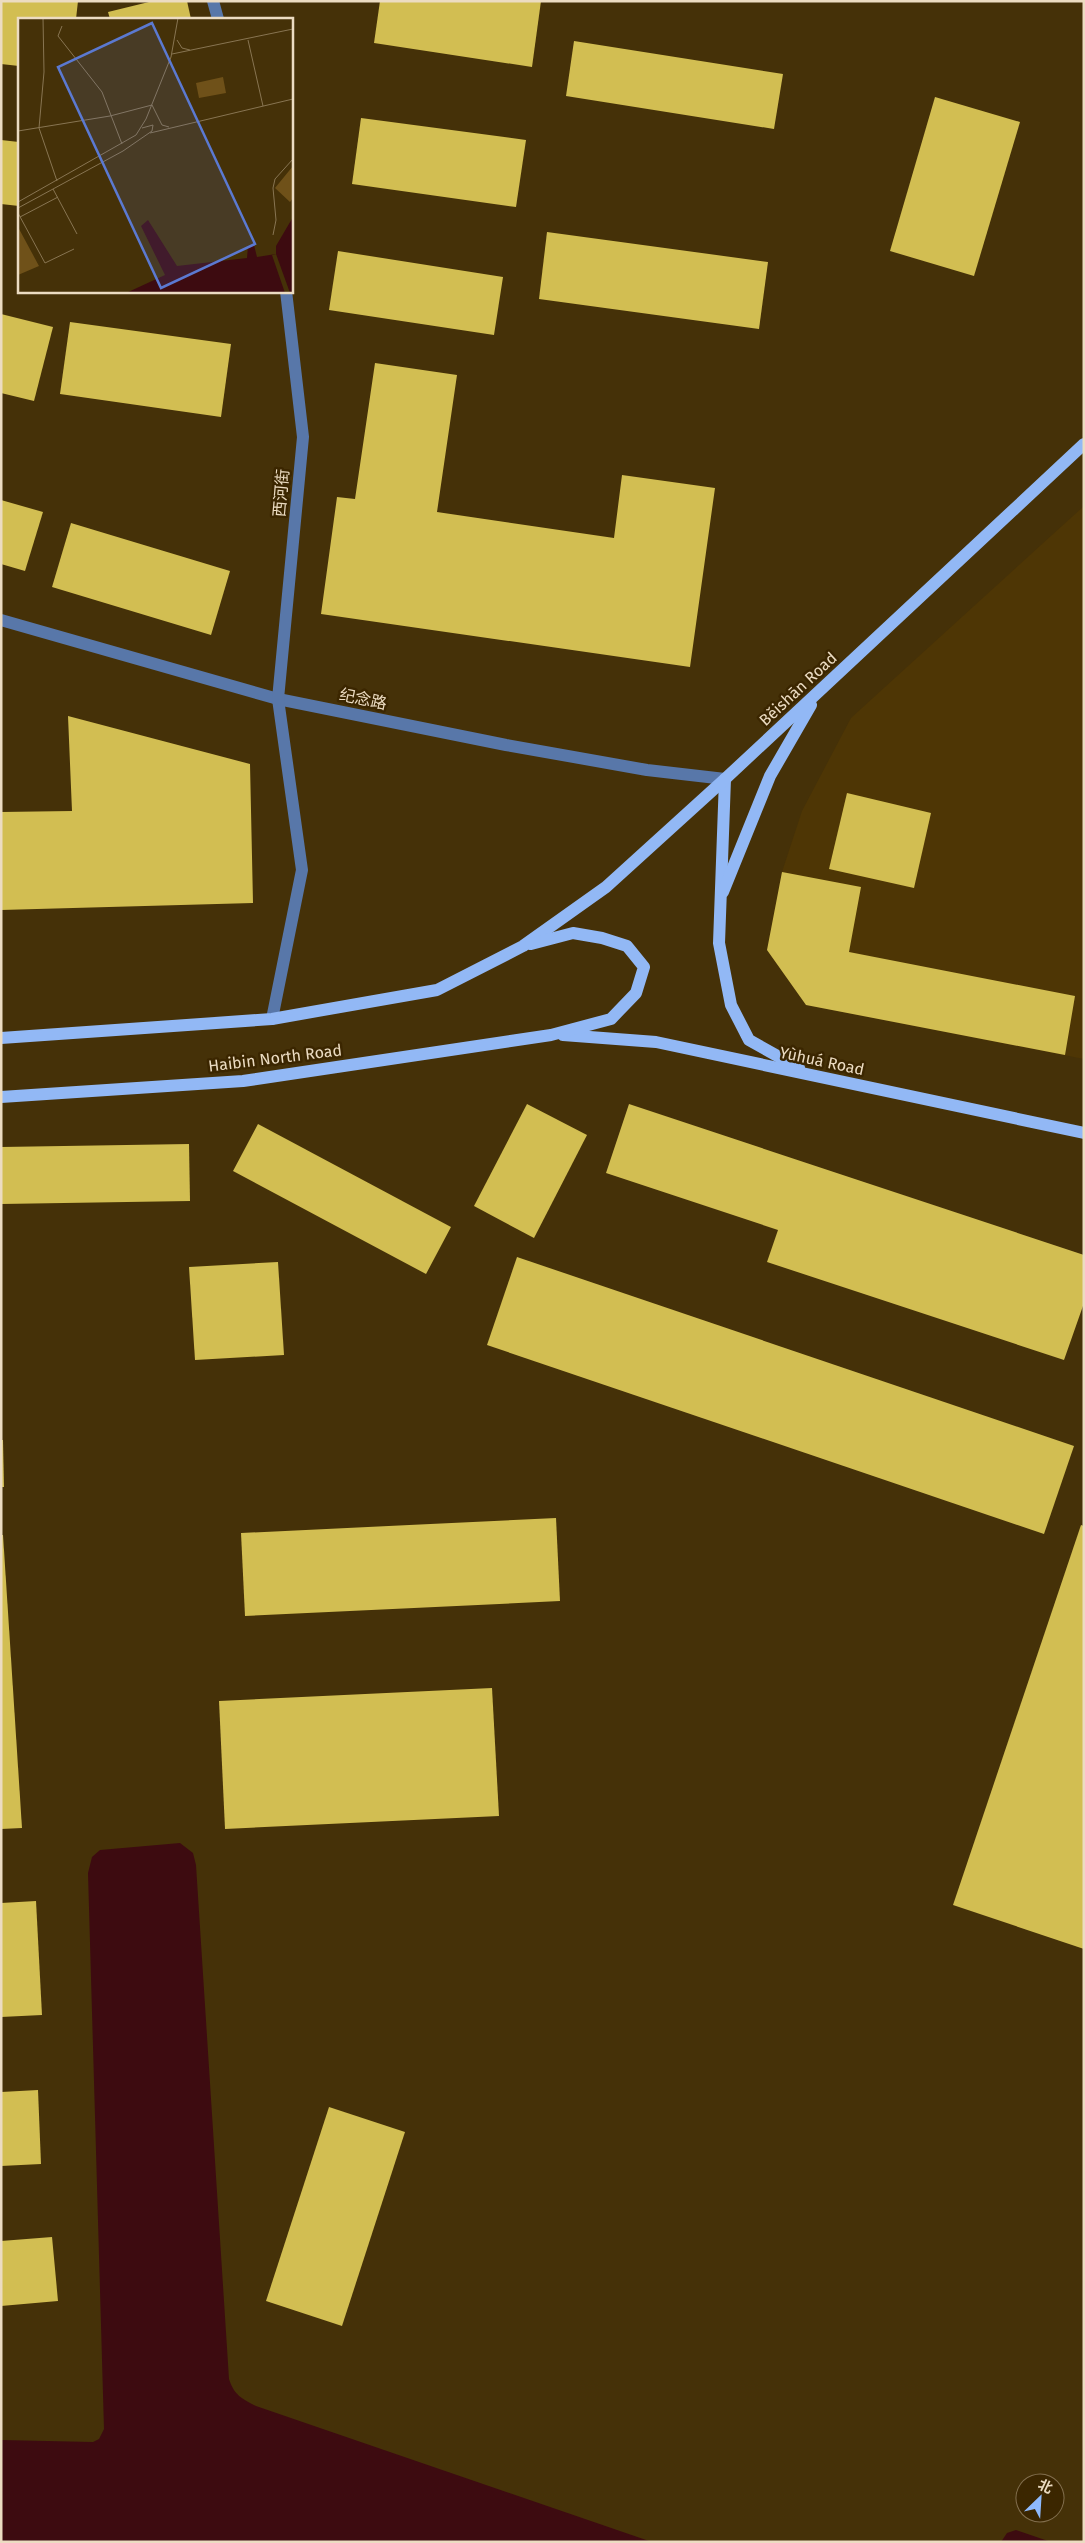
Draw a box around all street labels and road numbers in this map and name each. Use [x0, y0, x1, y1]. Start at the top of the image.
street label: 西河街 [269, 468, 293, 518]
street label: Běishān Road [755, 648, 841, 730]
street label: 纪念路 [338, 685, 388, 713]
street label: Haibin North Road [207, 1040, 343, 1076]
street label: Yùhuá Road [778, 1043, 866, 1079]

